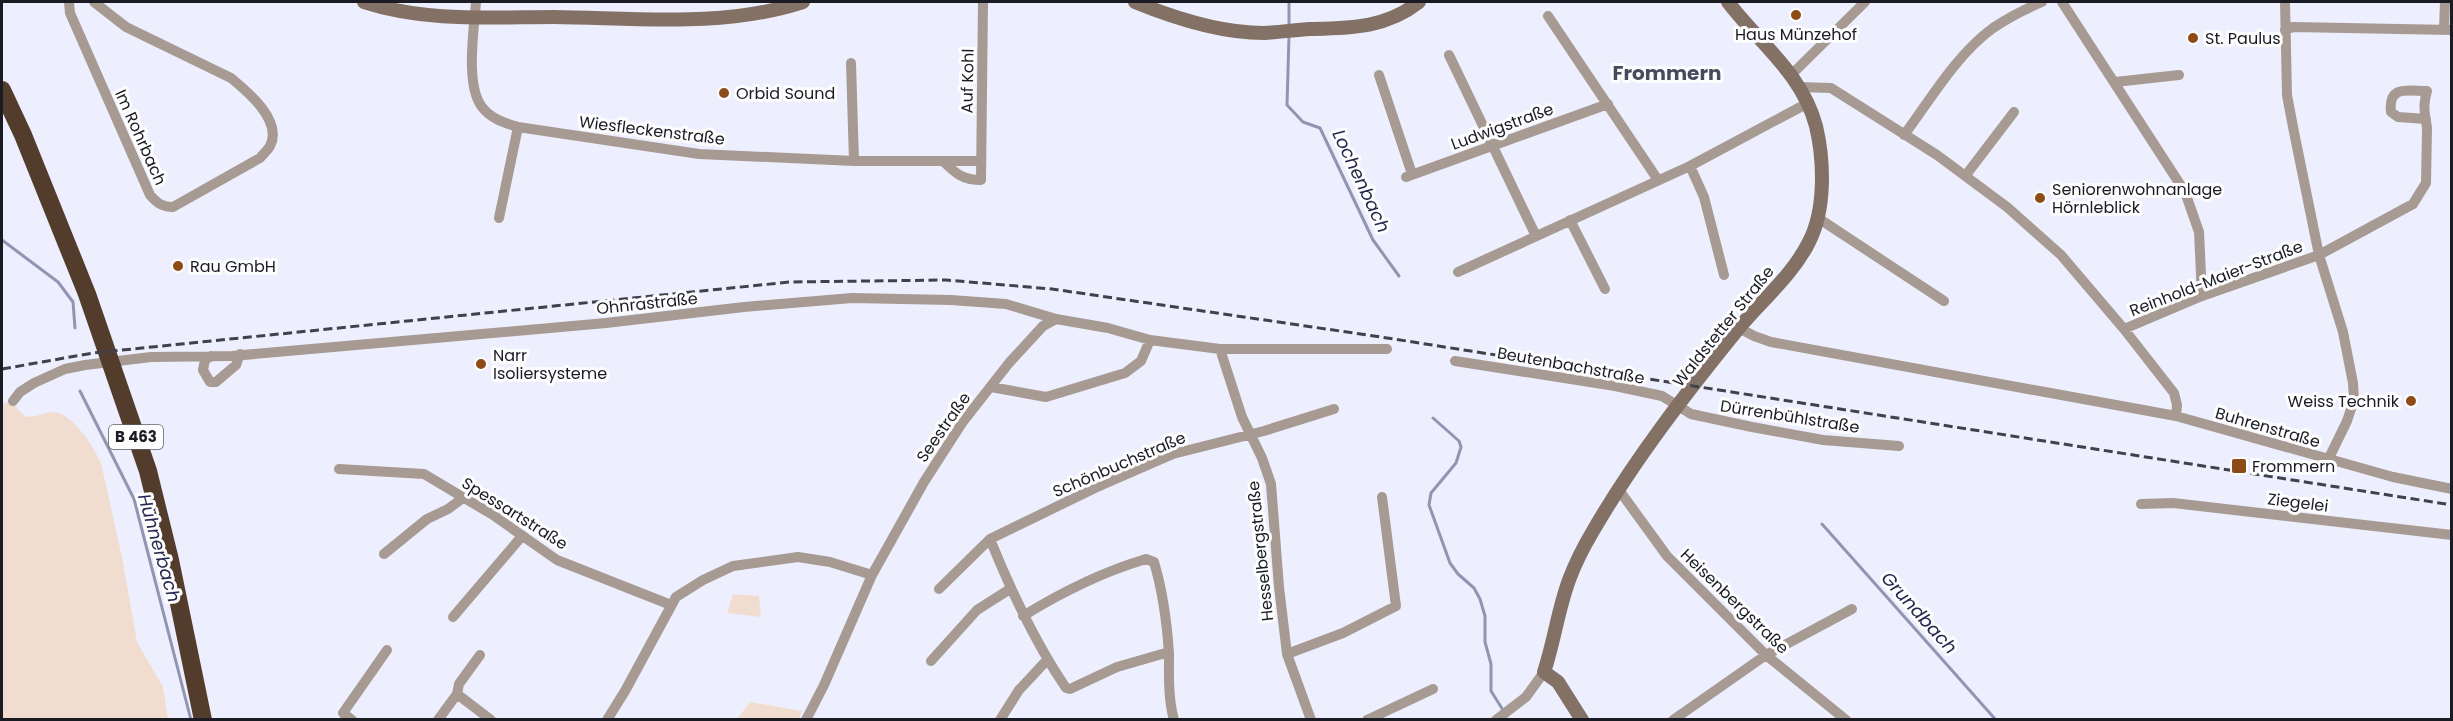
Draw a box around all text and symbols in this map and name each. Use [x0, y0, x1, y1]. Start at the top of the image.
marker: Haus Münzehof [1789, 8, 1803, 22]
place label: Haus Münzehof [1735, 23, 1857, 46]
place label: St. Paulus [2205, 27, 2281, 50]
marker: St. Paulus [2186, 31, 2200, 45]
street label: Auf Kohl [955, 49, 980, 113]
district label: Frommern [1613, 59, 1721, 87]
place label: Orbid Sound [736, 82, 835, 105]
street label: Im Rohrbach [109, 86, 172, 189]
marker: Orbid Sound [717, 86, 731, 100]
street label: Ludwigstraße [1448, 97, 1557, 156]
street label: Wiesfleckenstraße [578, 110, 726, 151]
water label: Lochenbach [1327, 125, 1396, 236]
place label: Seniorenwohnanlage Hörnleblick [2052, 178, 2222, 219]
marker: Seniorenwohnanlage Hörnleblick [2033, 191, 2047, 205]
street label: Reinhold-Maier-Straße [2126, 235, 2306, 322]
place label: Rau GmbH [190, 255, 276, 278]
marker: Rau GmbH [171, 259, 185, 273]
street label: Waldstetter Straße [1667, 261, 1780, 392]
street label: Ohnrastraße [595, 287, 699, 320]
street label: Beutenbachstraße [1495, 341, 1647, 390]
place label: Narr Isoliersysteme [493, 344, 607, 385]
marker: Narr Isoliersysteme [474, 357, 488, 371]
street label: Seestraße [911, 387, 976, 467]
place label: Weiss Technik [2288, 390, 2400, 413]
street label: Dürrenbühlstraße [1719, 394, 1861, 439]
marker: Weiss Technik [2404, 394, 2418, 408]
street label: Buhrenstraße [2213, 402, 2323, 453]
road number: B 463 [109, 425, 163, 449]
street label: Schönbuchstraße [1049, 426, 1189, 503]
place label: Frommern [2252, 455, 2335, 478]
marker: Frommern [2230, 457, 2248, 475]
street label: Spessartstraße [457, 472, 572, 555]
street label: Hesselbergstraße [1242, 480, 1279, 622]
street label: Ziegelei [2266, 487, 2330, 518]
water label: Hühnerbach [132, 491, 187, 605]
street label: Heisenbergstraße [1675, 544, 1794, 659]
water label: Grundbach [1876, 566, 1963, 659]

